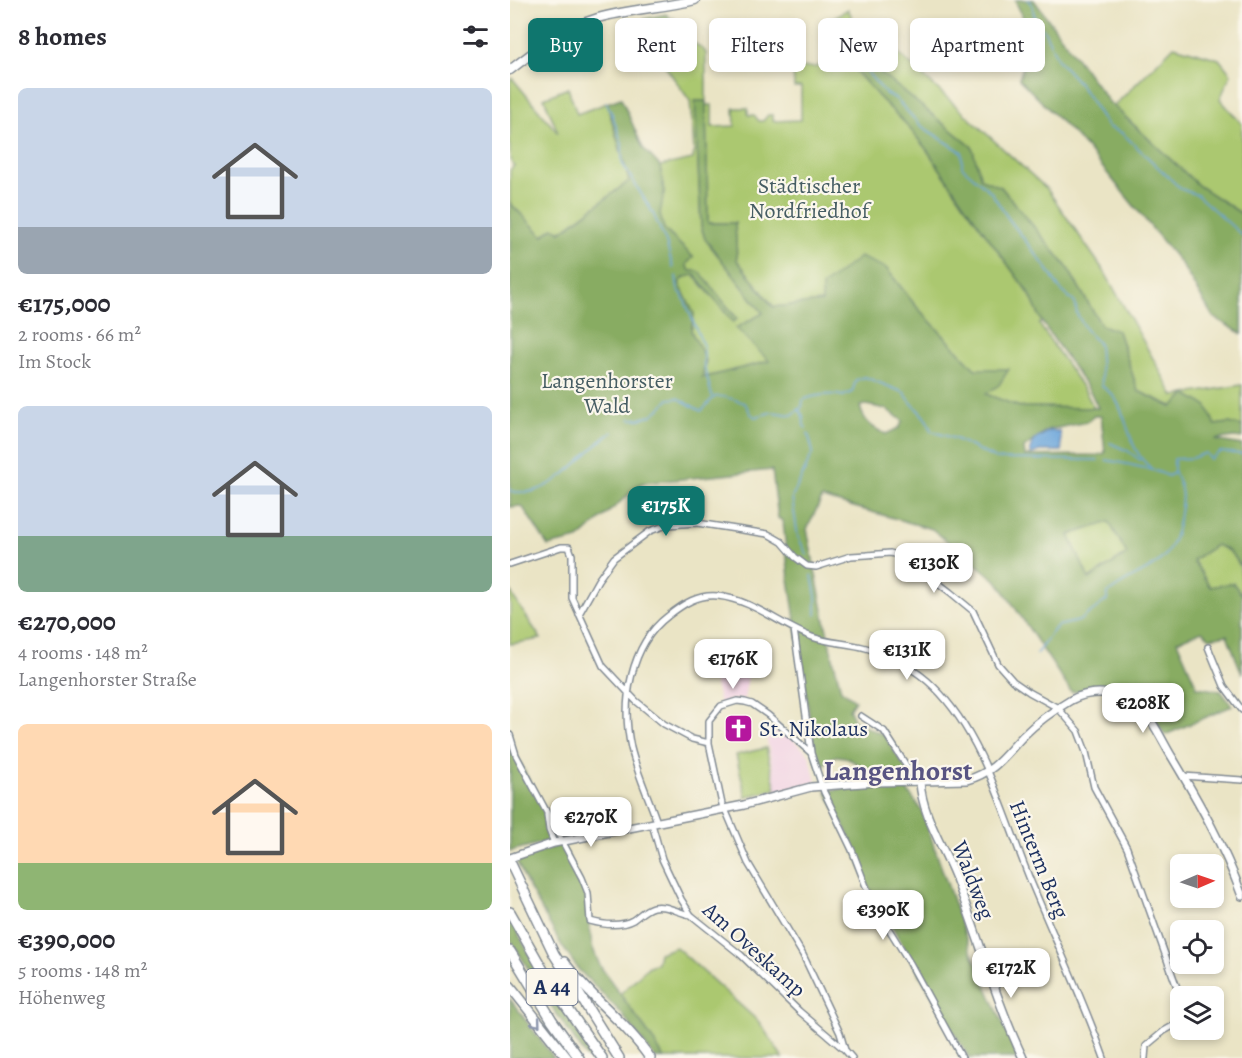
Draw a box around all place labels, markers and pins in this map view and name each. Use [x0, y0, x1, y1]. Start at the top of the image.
pin: €175K [624, 486, 708, 537]
pin: €130K [892, 543, 976, 594]
pin: €131K [865, 630, 949, 681]
pin: €176K [691, 639, 775, 690]
pin: €208K [1101, 683, 1185, 734]
church icon: St. Nikolaus [722, 712, 754, 744]
place label: St. Nikolaus [759, 714, 868, 744]
pin: €270K [549, 797, 633, 848]
pin: €390K [841, 890, 925, 941]
pin: €172K [969, 948, 1053, 999]

